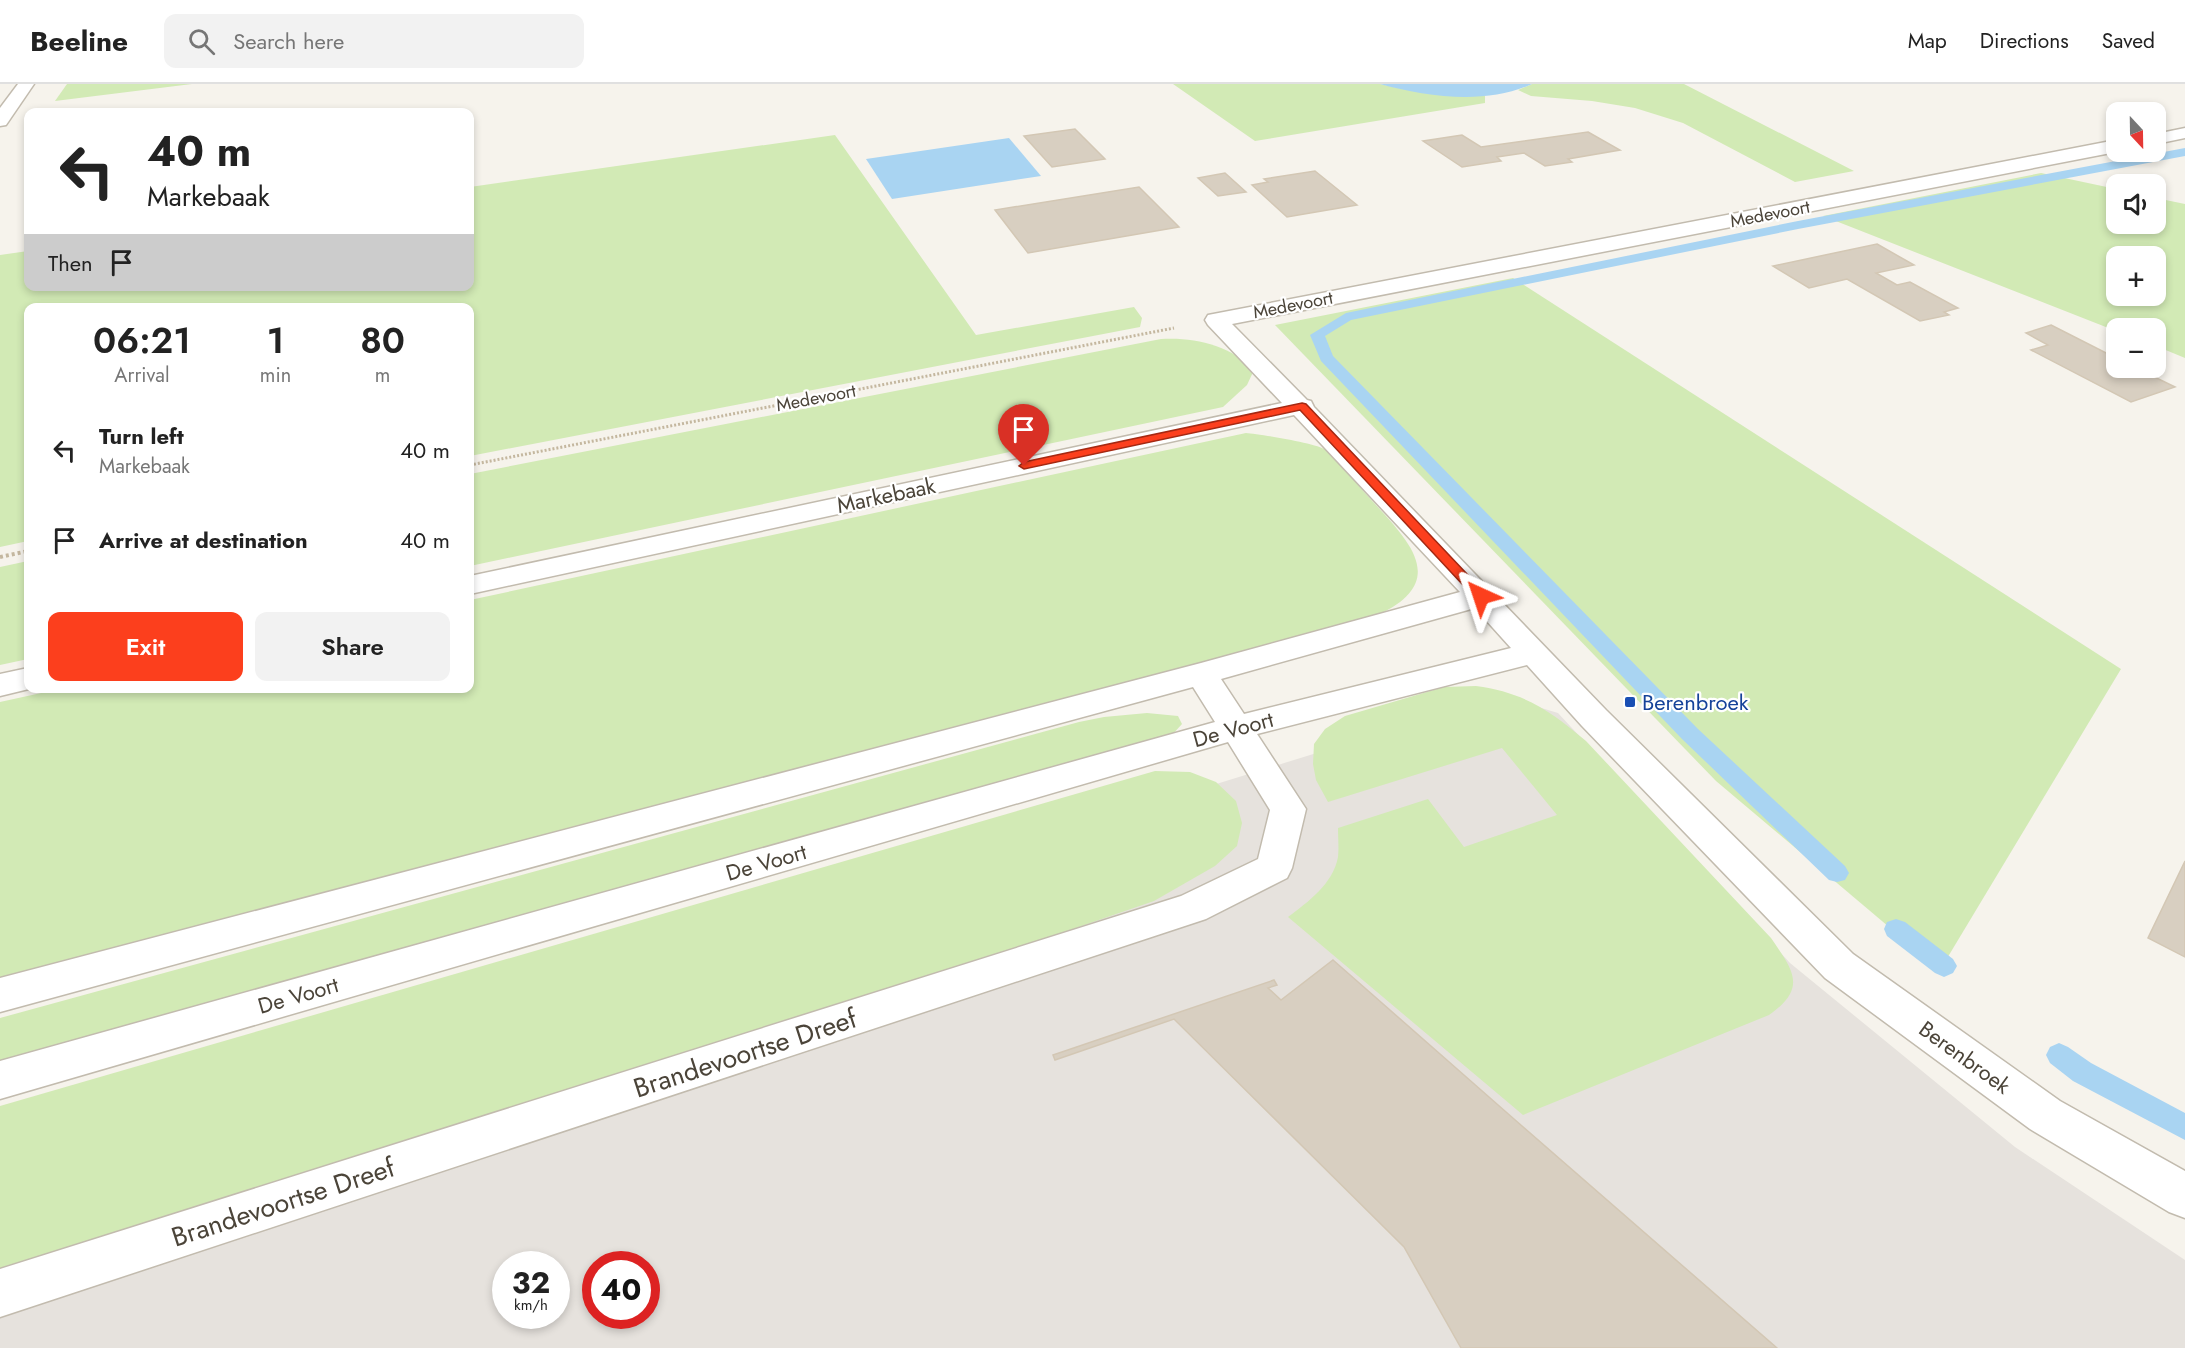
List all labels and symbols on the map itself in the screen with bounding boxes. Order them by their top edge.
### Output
north arrow [2106,102,2166,162]
street label: Medevoort [1728,193,1813,234]
street label: Medevoort [1251,284,1336,325]
street label: Medevoort [774,377,859,418]
pin [998,404,1049,466]
street label: Markebaak [834,469,939,521]
position arrow [1449,564,1513,628]
place label: Berenbroek [1642,686,1749,718]
marker: Berenbroek [1623,695,1637,709]
street label: De Voort [1189,703,1278,755]
street label: De Voort [722,835,811,889]
street label: De Voort [254,968,343,1022]
street label: Brandevoortse Dreef [628,998,863,1108]
street label: Berenbroek [1913,1013,2018,1101]
street label: Brandevoortse Dreef [166,1147,401,1257]
speed limit sign: 40 [582,1251,660,1329]

